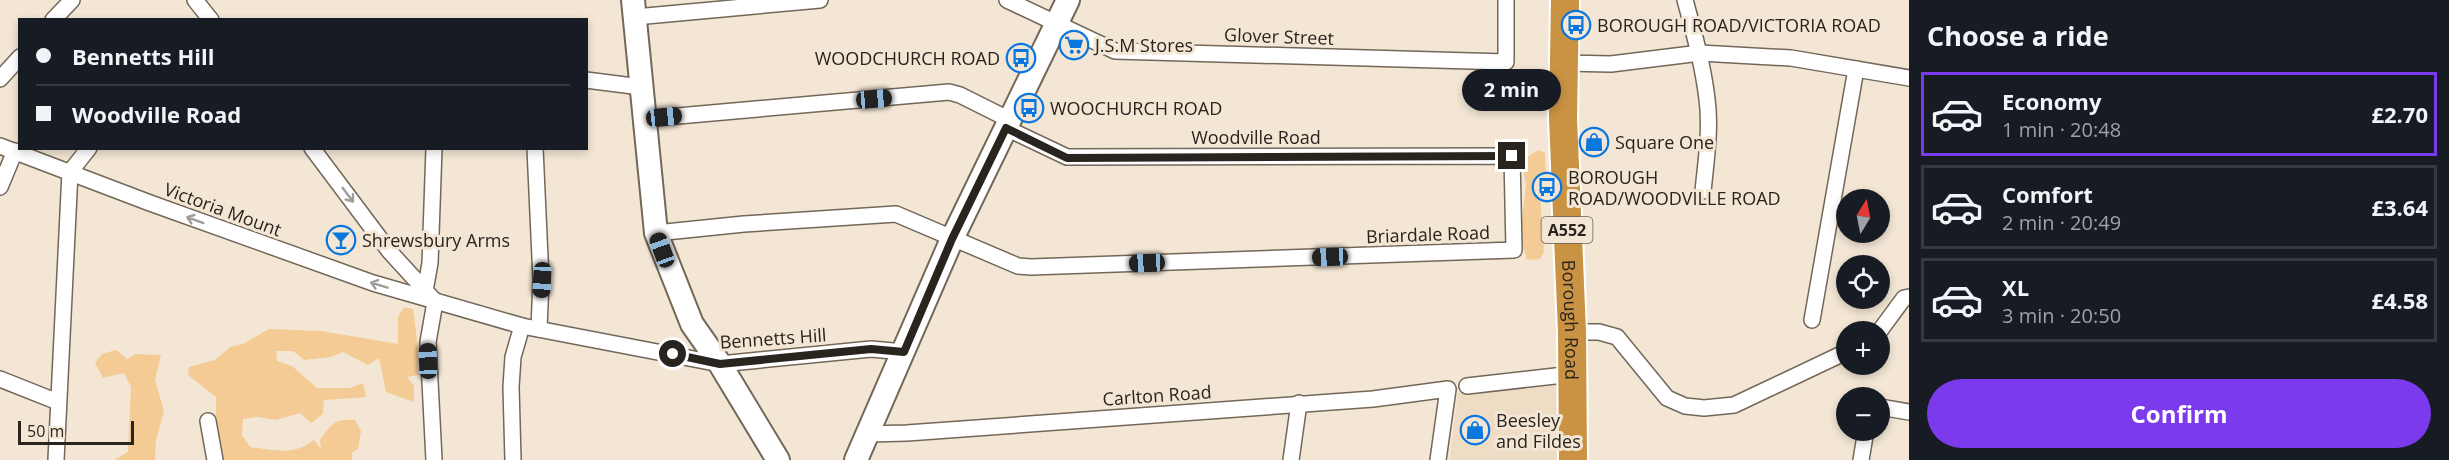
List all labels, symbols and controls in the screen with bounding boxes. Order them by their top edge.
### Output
bus stop icon: BOROUGH ROAD/VICTORIA ROAD [1560,9,1592,41]
place label: BOROUGH ROAD/VICTORIA ROAD [1597,13,1881,37]
text: Choose a ride [1927,17,2109,54]
street label: Glover Street [1224,22,1334,50]
supermarket icon: J.S.M Stores [1058,29,1090,61]
place label: J.S.M Stores [1093,33,1193,57]
text: Bennetts Hill [72,41,214,71]
bus stop icon: WOODCHURCH ROAD [1005,42,1037,74]
place label: WOODCHURCH ROAD [815,46,1000,70]
callout: 2 min [1462,69,1562,111]
text: 2 min [1484,76,1539,103]
text: Economy [2002,86,2101,116]
icon: car [1930,87,1984,141]
car [855,88,893,110]
bus stop icon: WOOCHURCH ROAD [1013,92,1045,124]
place label: WOOCHURCH ROAD [1050,96,1222,120]
text: Woodville Road [72,99,241,129]
text: £2.70 [2371,99,2428,129]
car [645,106,683,128]
text: 1 min · 20:48 [2002,116,2121,143]
street label: Woodville Road [1191,125,1321,149]
shop icon: Square One [1578,126,1610,158]
place label: Square One [1615,130,1714,154]
route end [1498,142,1525,169]
place label: BOROUGH ROAD/WOODVILLE ROAD [1568,165,1781,210]
bus stop icon: BOROUGH ROAD/WOODVILLE ROAD [1531,171,1563,203]
street label: Victoria Mount [161,177,285,241]
text: Comfort [2002,179,2093,209]
icon: car [1930,180,1984,234]
one-way arrow [341,187,354,203]
north arrow [1836,189,1890,243]
map controls [1836,189,1890,441]
text: £3.64 [2371,192,2428,222]
text: 2 min · 20:49 [2002,209,2121,236]
one-way arrow [186,213,205,224]
road number: A552 [1542,217,1592,243]
street label: Briardale Road [1366,220,1490,248]
bar icon: Shrewsbury Arms [325,224,357,256]
place label: Shrewsbury Arms [362,228,510,252]
car [647,230,677,270]
car [1312,247,1348,267]
car [1129,253,1165,273]
button: locate [1836,255,1890,309]
street label: Borough Road [1557,259,1584,380]
car [532,262,552,298]
text: XL [2002,272,2029,302]
icon: car [1930,273,1984,327]
one-way arrow [370,279,389,290]
text: £4.58 [2371,285,2428,315]
text: 3 min · 20:50 [2002,302,2121,329]
button: + [1836,321,1890,375]
street label: Bennetts Hill [719,322,827,354]
route start [659,340,686,367]
car [418,343,438,379]
street label: Carlton Road [1102,379,1212,411]
button: Confirm [1927,379,2431,448]
button: − [1836,387,1890,441]
place label: Beesley and Fildes [1496,408,1581,453]
shop icon: Beesley and Fildes [1459,414,1491,446]
scale bar [18,418,134,446]
text: 50 m [27,420,64,442]

